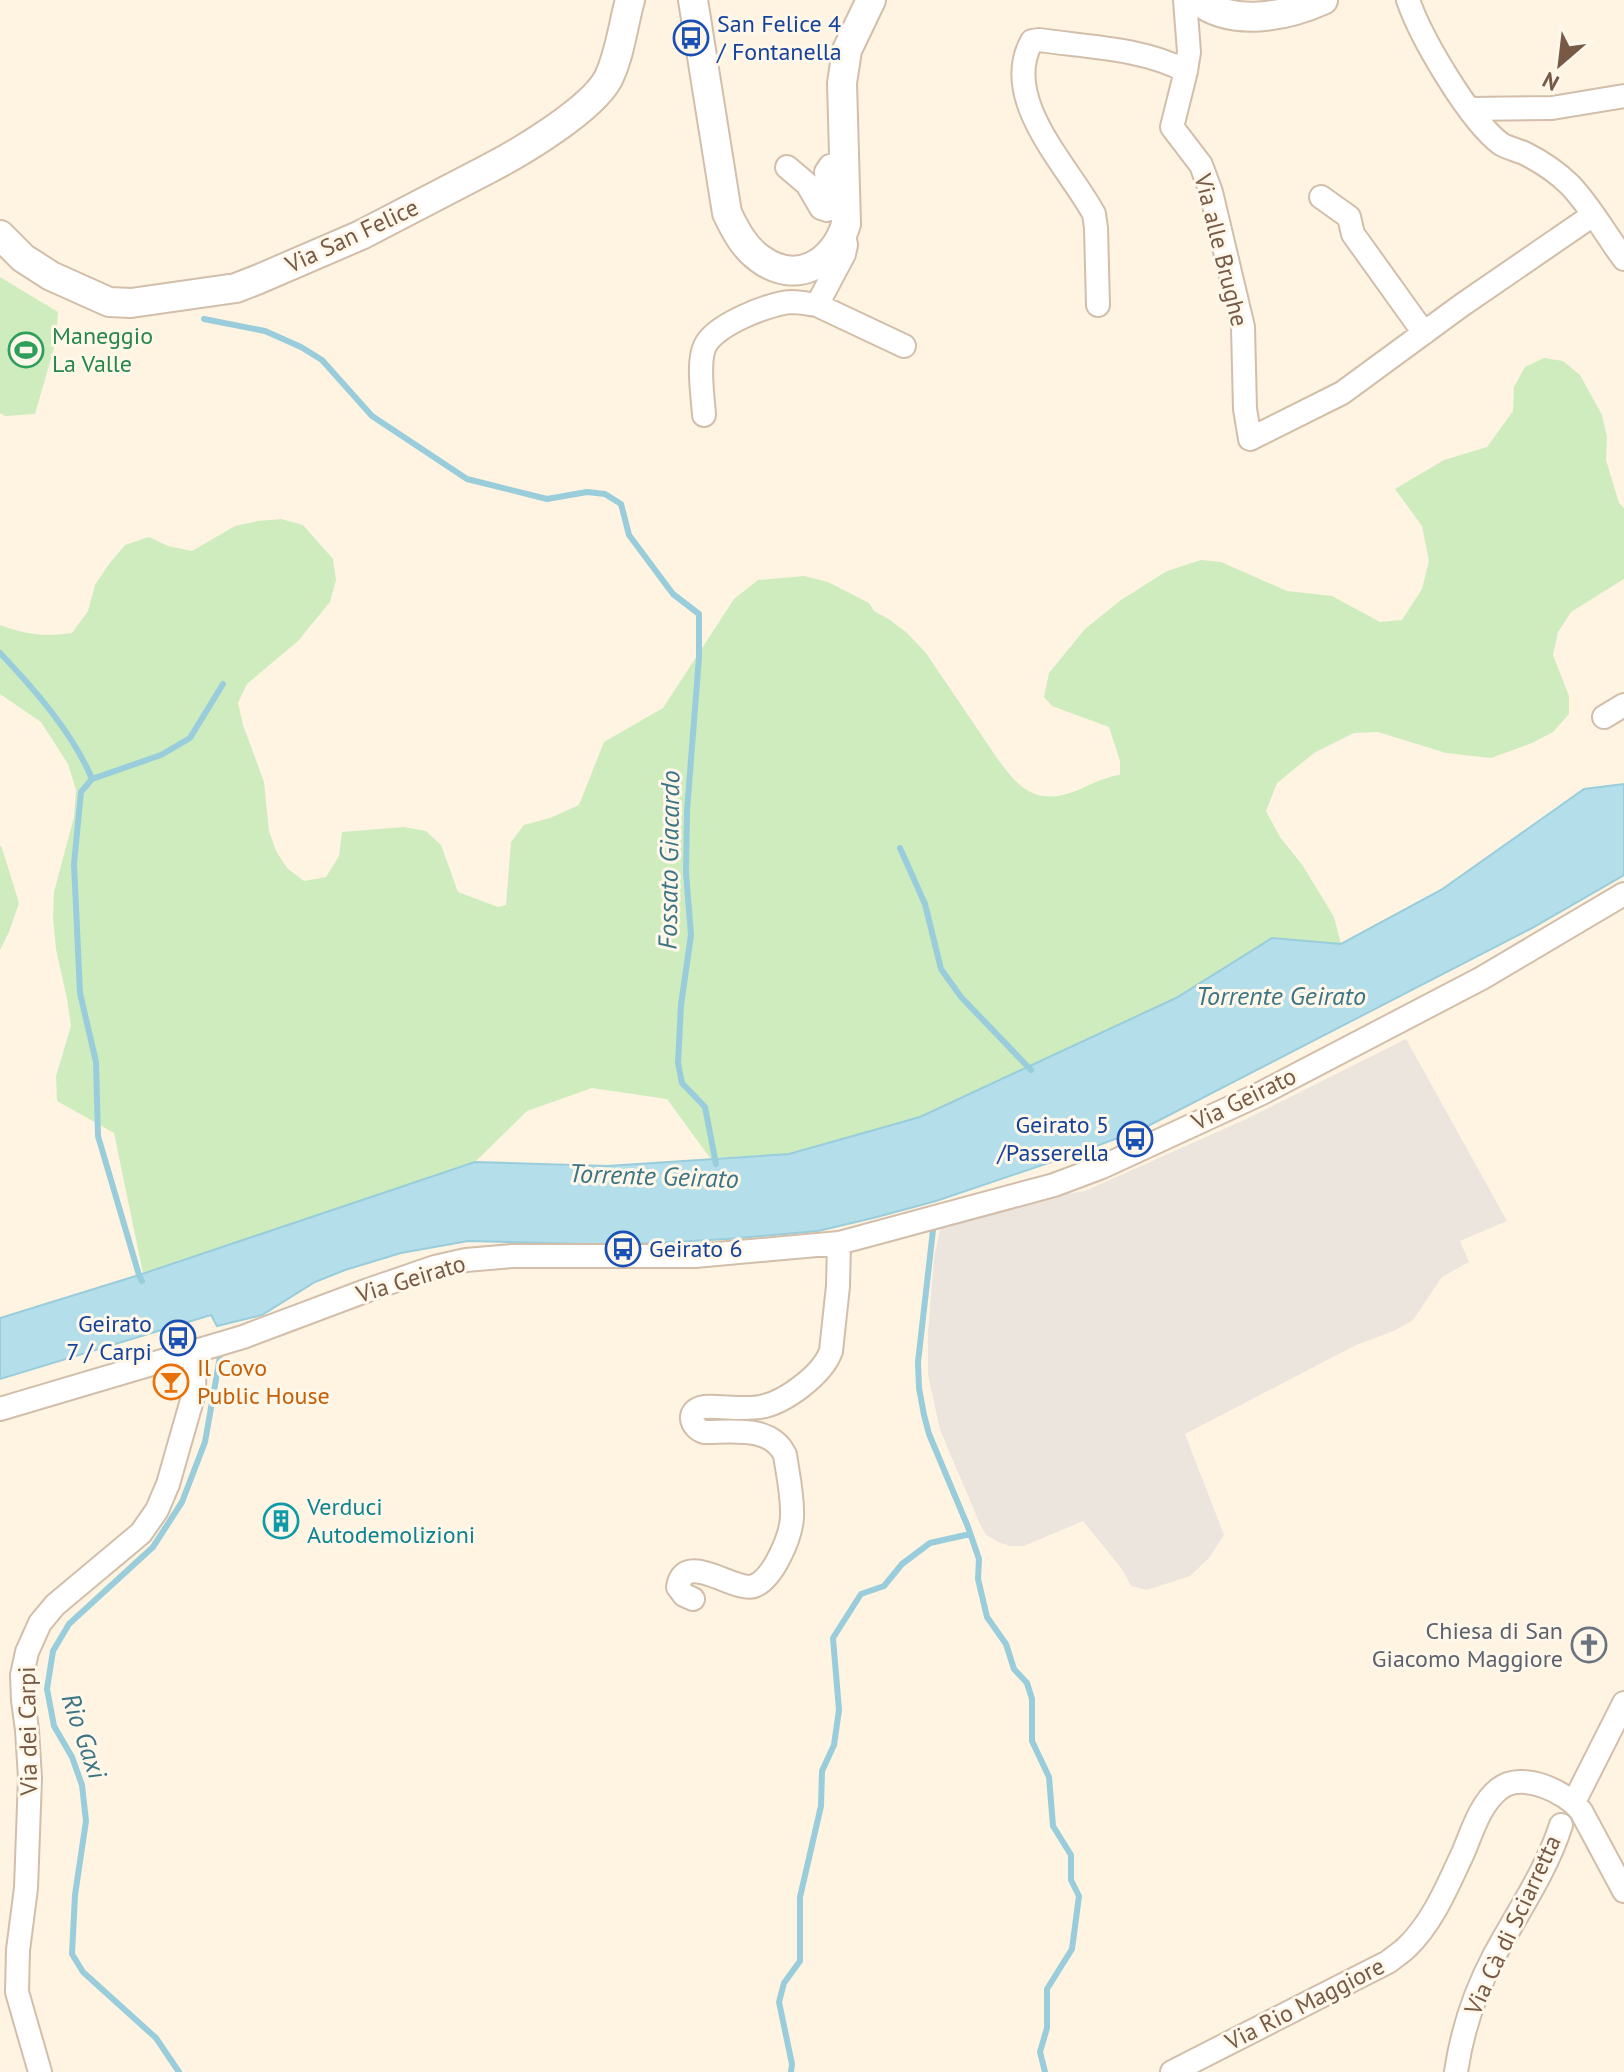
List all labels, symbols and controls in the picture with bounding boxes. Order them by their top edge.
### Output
place label: San Felice 4 / Fontanella [716,8,842,67]
bus stop icon: San Felice 4 / Fontanella [672,19,710,57]
north arrow [1520,24,1600,104]
text: N [1538,66,1564,97]
street label: Via alle Brughe [1187,169,1255,329]
street label: Via San Felice [279,191,423,280]
place label: Maneggio La Valle [52,320,153,379]
sports icon: Maneggio La Valle [7,331,45,369]
water label: Fossato Giacardo [650,770,687,950]
water label: Torrente Geirato [1196,979,1366,1012]
street label: Via Geirato [1186,1060,1301,1138]
place label: Geirato 5 /Passerella [996,1109,1109,1168]
bus stop icon: Geirato 5 /Passerella [1116,1120,1154,1158]
water label: Torrente Geirato [569,1156,739,1195]
bus stop icon: Geirato 6 [604,1230,642,1268]
place label: Geirato 6 [649,1233,743,1264]
street label: Via Geirato [352,1247,469,1310]
place label: Geirato 7 / Carpi [66,1308,152,1367]
bus stop icon: Geirato 7 / Carpi [159,1319,197,1357]
place label: Il Covo Public House [197,1352,330,1411]
bar icon: Il Covo Public House [152,1363,190,1401]
place label: Verduci Autodemolizioni [306,1491,475,1550]
building icon: Verduci Autodemolizioni [262,1502,300,1540]
place label: Chiesa di San Giacomo Maggiore [1372,1615,1563,1674]
church icon: Chiesa di San Giacomo Maggiore [1570,1626,1608,1664]
street label: Via dei Carpi [11,1666,44,1797]
water label: Rio Gaxi [55,1689,115,1784]
street label: Via Cà di Sciarretta [1457,1830,1568,2020]
street label: Via Rio Maggiore [1219,1950,1390,2057]

